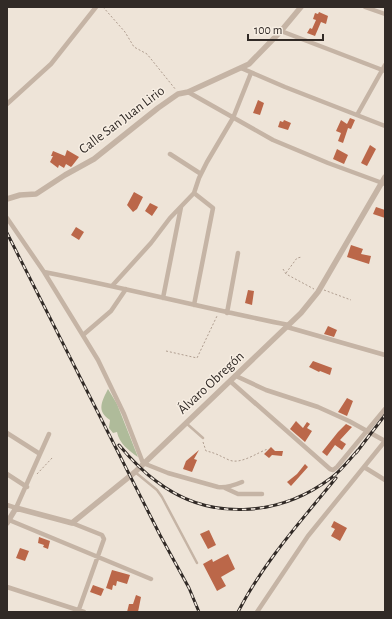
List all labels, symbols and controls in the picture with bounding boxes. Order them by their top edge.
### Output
scale bar [248,16,323,42]
text: 100 m [254,24,282,36]
street label: Calle San Juan Lirio [77,83,167,157]
street label: Álvaro Obregón [173,347,247,417]

